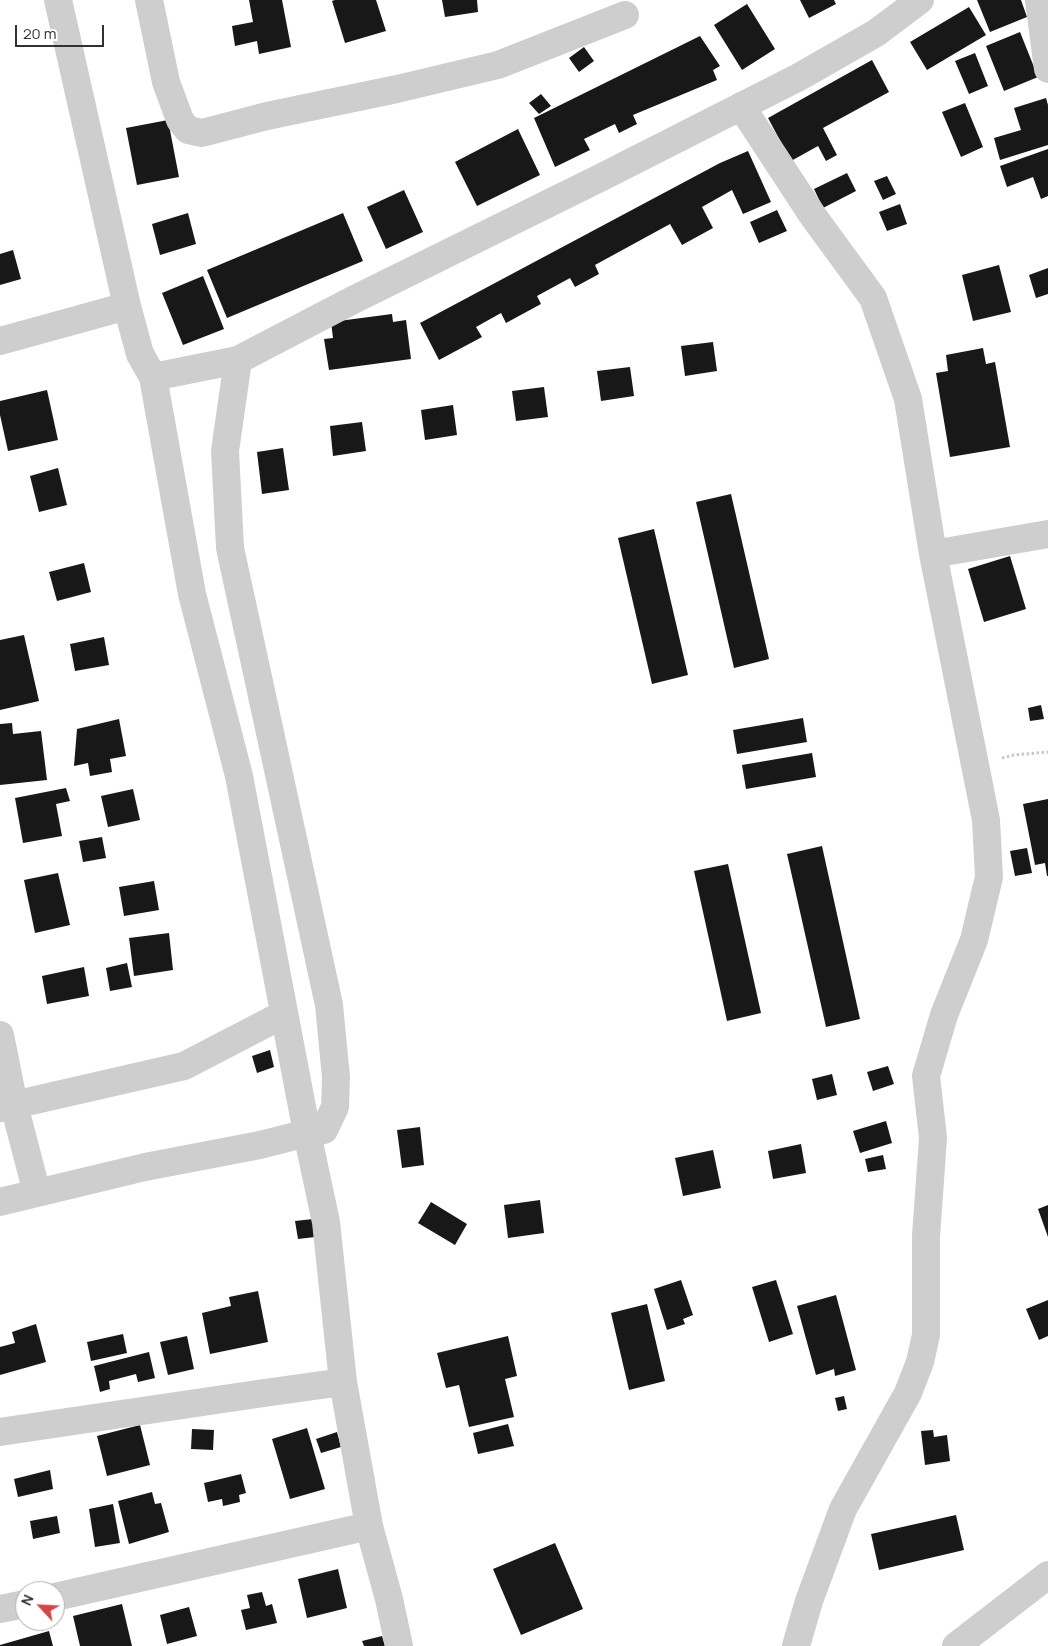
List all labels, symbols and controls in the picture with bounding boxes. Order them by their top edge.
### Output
scale bar [18,15,106,47]
text: 20 m [23,23,56,44]
north arrow [15,1581,65,1631]
text: N [16,1591,38,1608]

